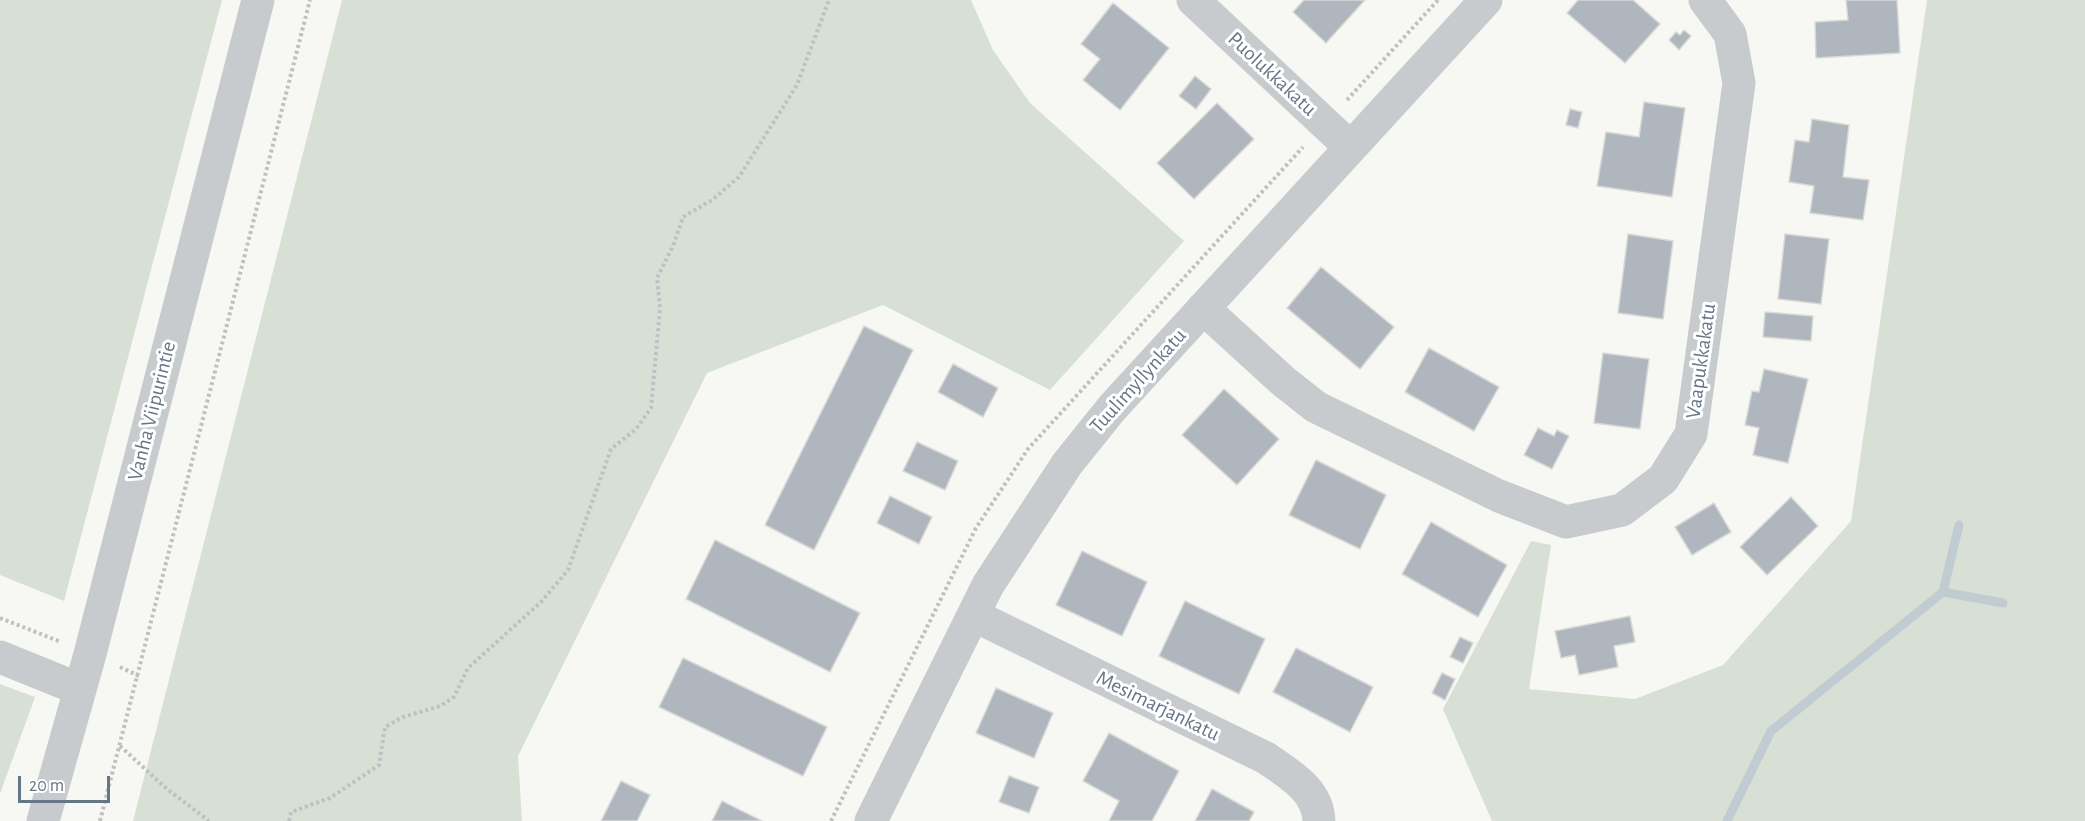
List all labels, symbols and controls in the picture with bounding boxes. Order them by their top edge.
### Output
street label: Puolukkakatu [1222,27,1322,121]
street label: Vaapukkakatu [1680,302,1722,420]
street label: Tuulimyllynkatu [1084,323,1192,439]
street label: Vanha Viipurintie [123,339,181,483]
street label: Mesimarjankatu [1092,665,1224,747]
scale bar [21,764,112,802]
text: 20 m [29,777,64,795]

